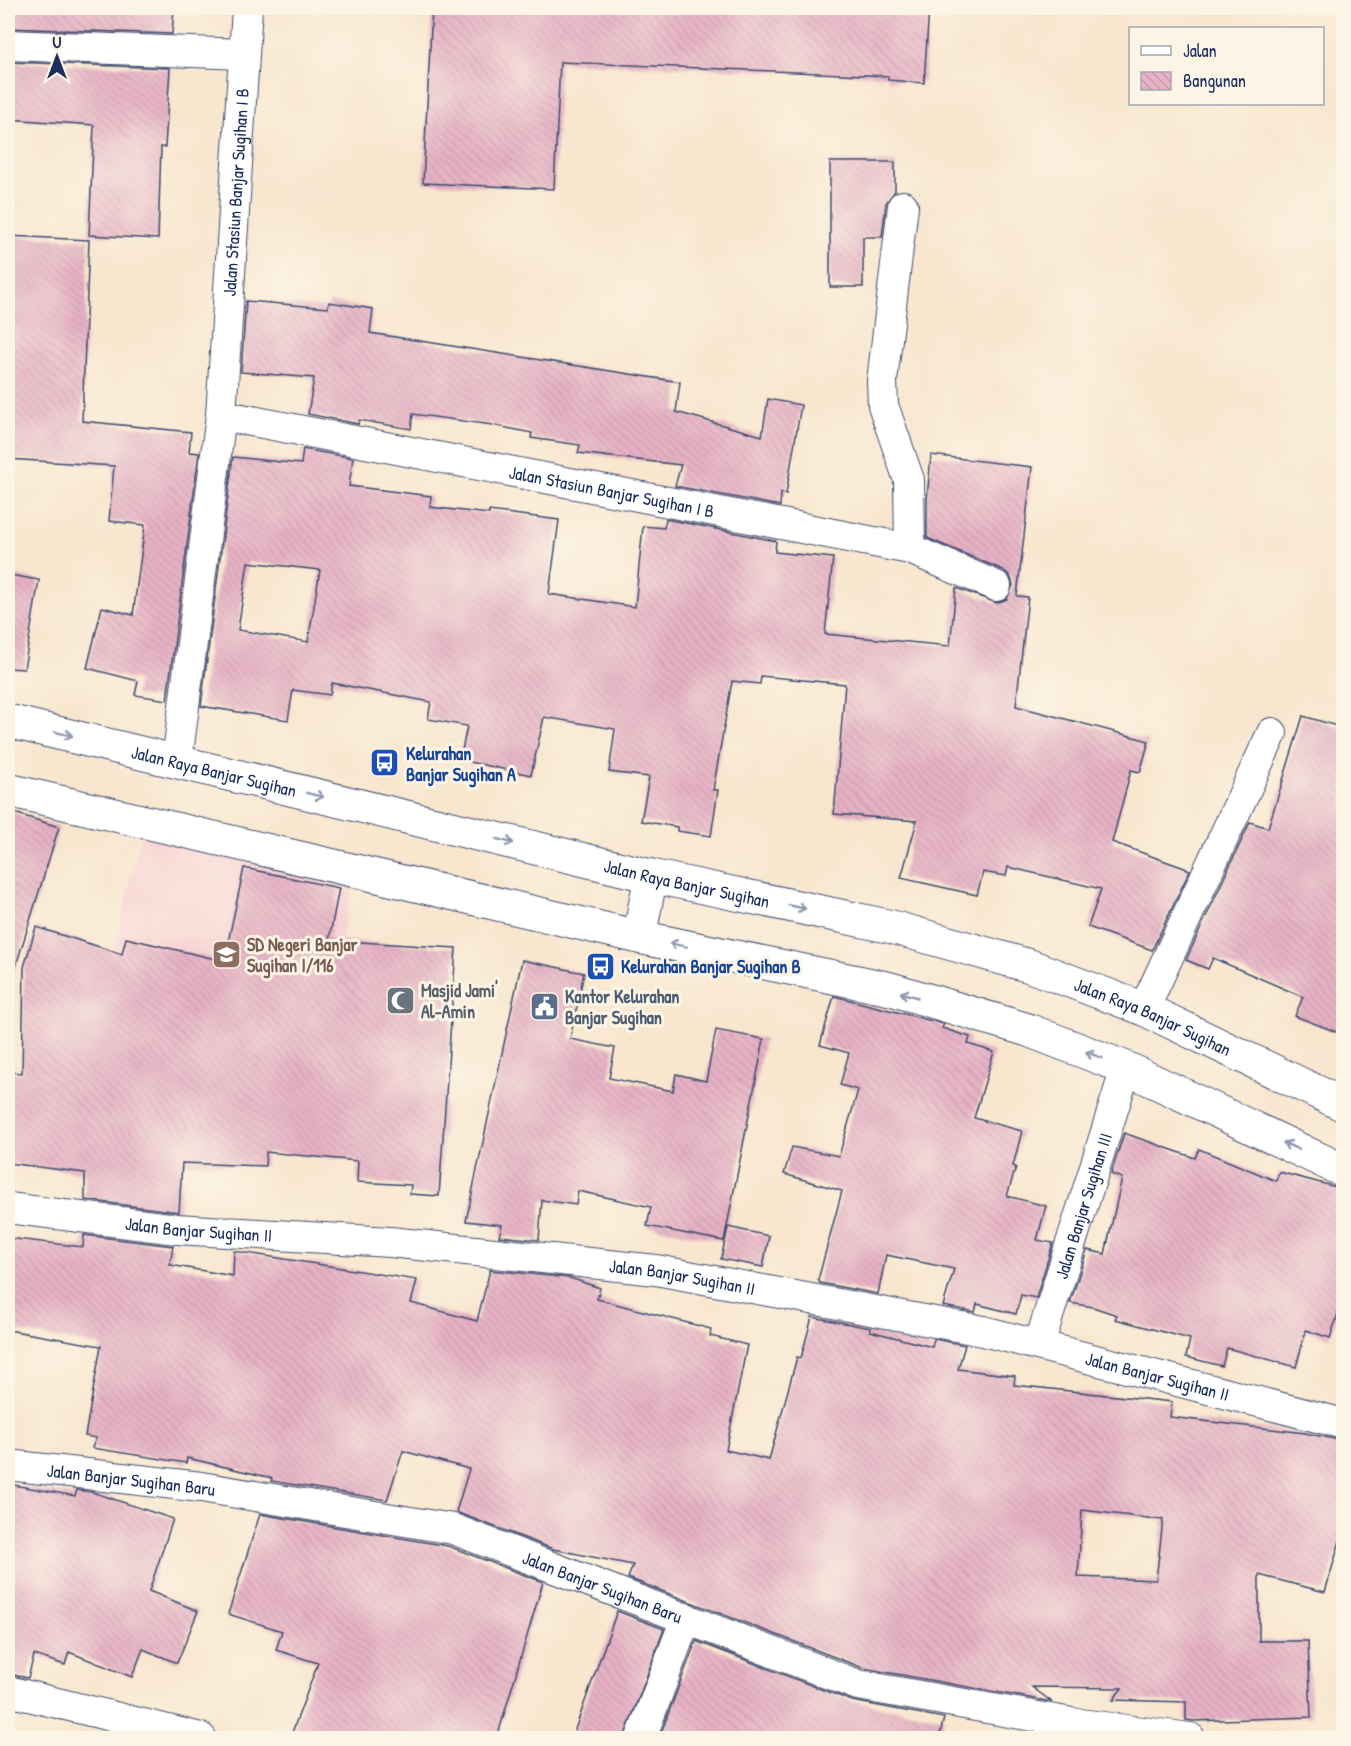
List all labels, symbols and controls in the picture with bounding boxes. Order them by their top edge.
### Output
north arrow [27,27,87,87]
legend [1129,27,1324,105]
text: U [53,31,62,53]
text: Jalan [1183,38,1217,63]
text: Bangunan [1183,68,1246,93]
street label: Jalan Stasiun Banjar Sugihan I B [216,87,254,297]
street label: Jalan Stasiun Banjar Sugihan I B [507,459,716,523]
one-way arrow [55,729,74,741]
street label: Jalan Raya Banjar Sugihan [129,739,299,803]
place label: Kelurahan Banjar Sugihan A [406,741,516,788]
bus stop icon: Kelurahan Banjar Sugihan A [369,747,401,779]
one-way arrow [305,789,324,801]
one-way arrow [495,835,514,847]
street label: Jalan Raya Banjar Sugihan [602,853,772,913]
one-way arrow [787,902,806,913]
place label: SD Negeri Banjar Sugihan I/116 [247,932,358,979]
school or university icon: SD Negeri Banjar Sugihan I/116 [210,938,242,970]
one-way arrow [668,939,688,950]
bus stop icon: Kelurahan Banjar Sugihan B [584,950,616,982]
place label: Kelurahan Banjar Sugihan B [621,954,801,980]
street label: Jalan Raya Banjar Sugihan [1071,971,1235,1062]
place label: Masjid Jami' Al-Amin [421,978,498,1024]
mosque icon: Masjid Jami' Al-Amin [384,984,416,1016]
place label: Kantor Kelurahan Banjar Sugihan [565,984,679,1031]
one-way arrow [900,989,919,1000]
public building icon: Kantor Kelurahan Banjar Sugihan [528,990,560,1022]
one-way arrow [1086,1049,1104,1060]
street label: Jalan Banjar Sugihan III [1048,1130,1117,1282]
one-way arrow [1282,1139,1300,1151]
street label: Jalan Banjar Sugihan II [124,1210,273,1247]
street label: Jalan Banjar Sugihan II [608,1253,757,1301]
street label: Jalan Banjar Sugihan II [1083,1345,1232,1406]
street label: Jalan Banjar Sugihan Baru [46,1457,217,1502]
street label: Jalan Banjar Sugihan Baru [519,1545,686,1629]

